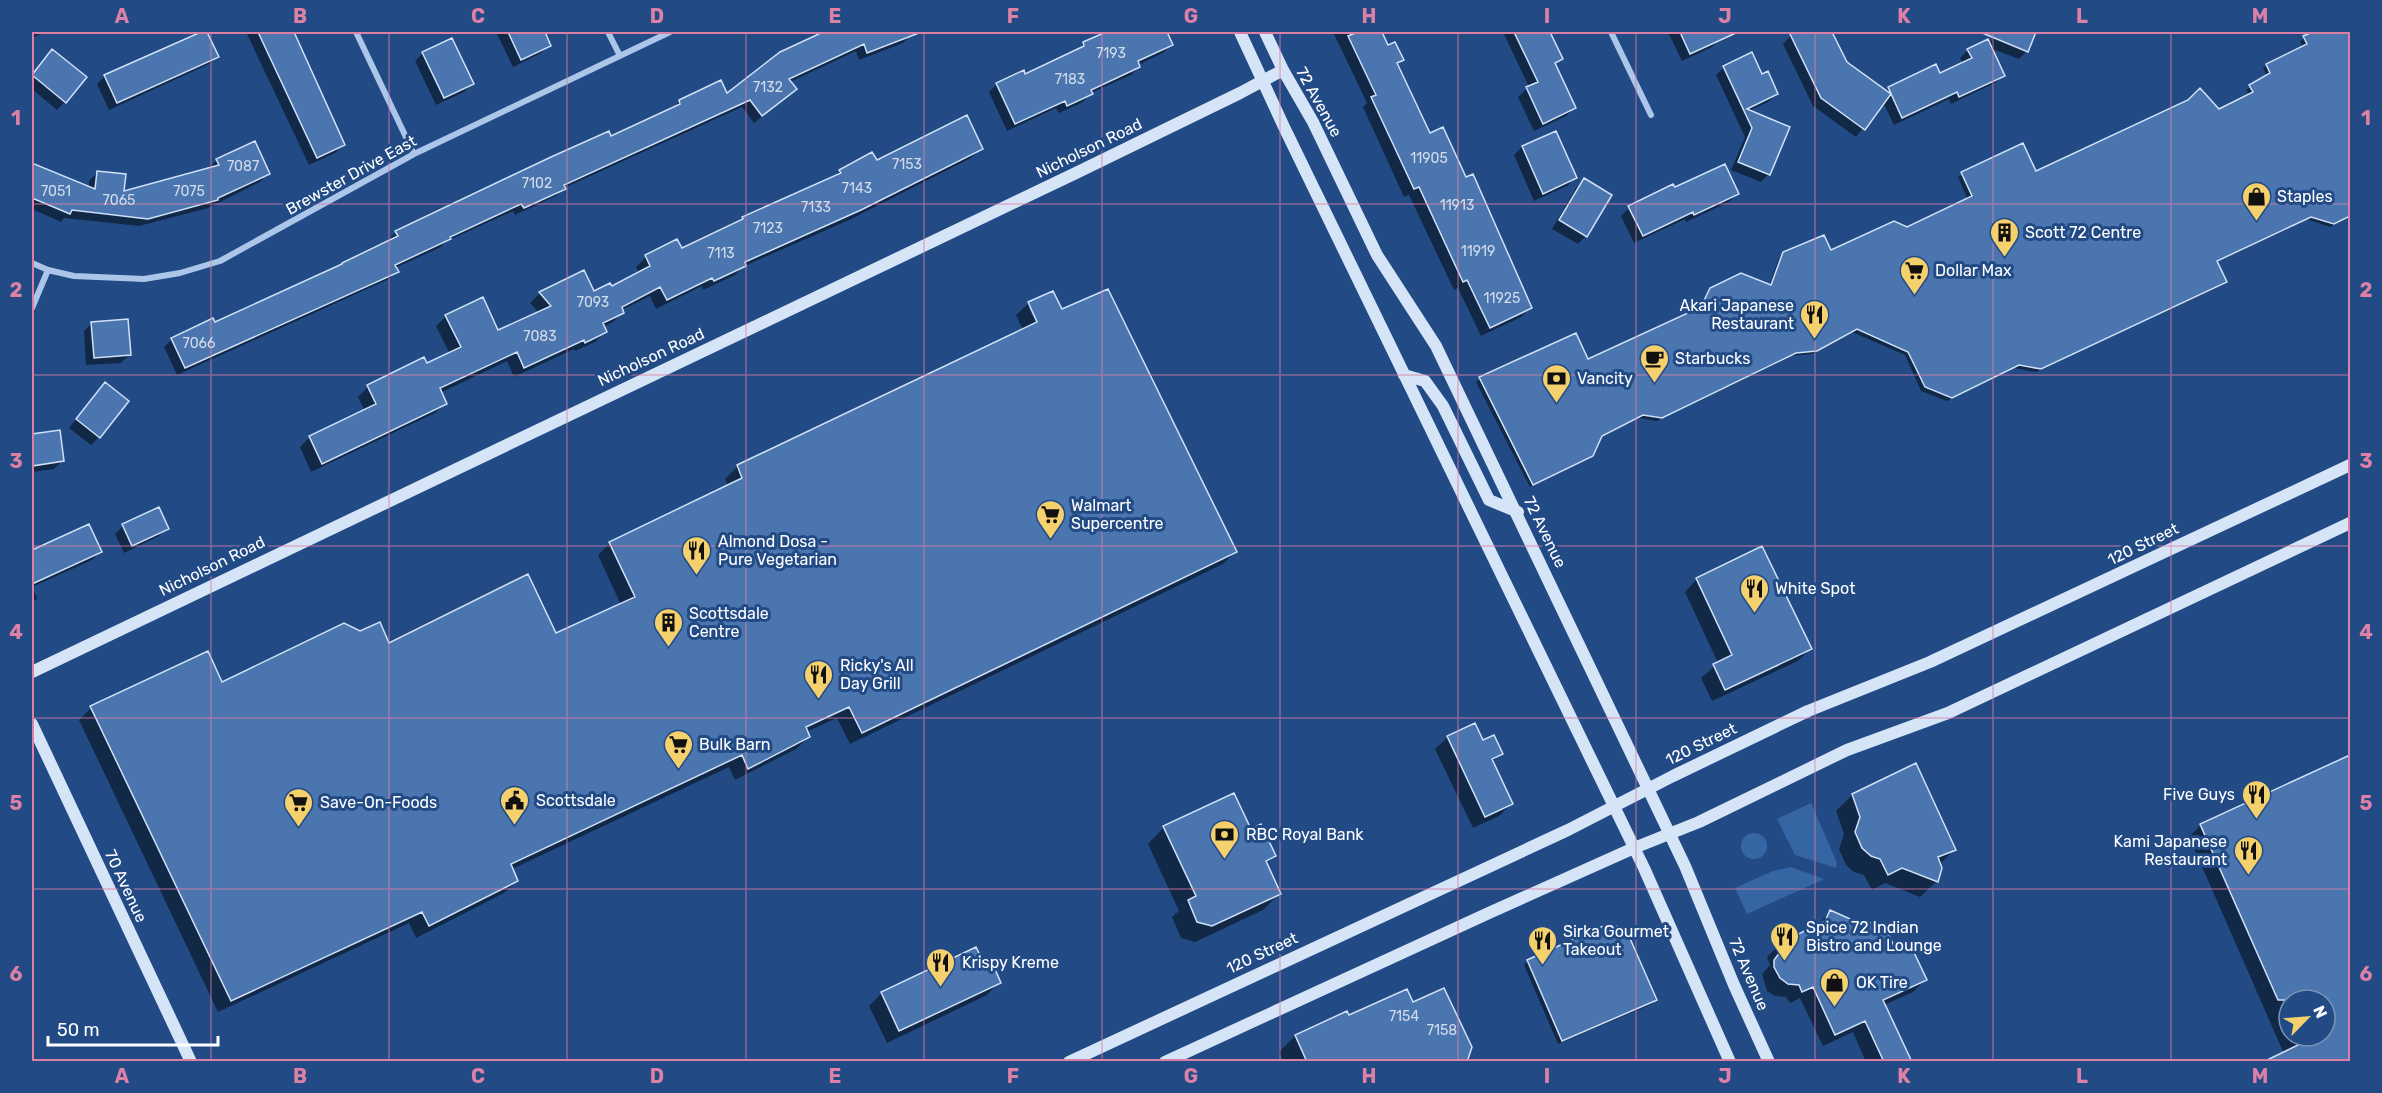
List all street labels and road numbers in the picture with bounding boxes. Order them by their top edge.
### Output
street label: 72 Avenue [1292,64,1346,140]
street label: Nicholson Road [1033,114,1145,182]
street label: Brewster Drive East [282,131,420,219]
street label: Nicholson Road [595,324,707,390]
street label: 72 Avenue [1520,493,1570,571]
street label: 120 Street [2104,519,2182,569]
street label: Nicholson Road [156,532,268,600]
street label: 120 Street [1662,719,1740,769]
street label: 70 Avenue [101,847,151,925]
street label: 120 Street [1223,928,1301,978]
street label: 72 Avenue [1725,935,1773,1013]

